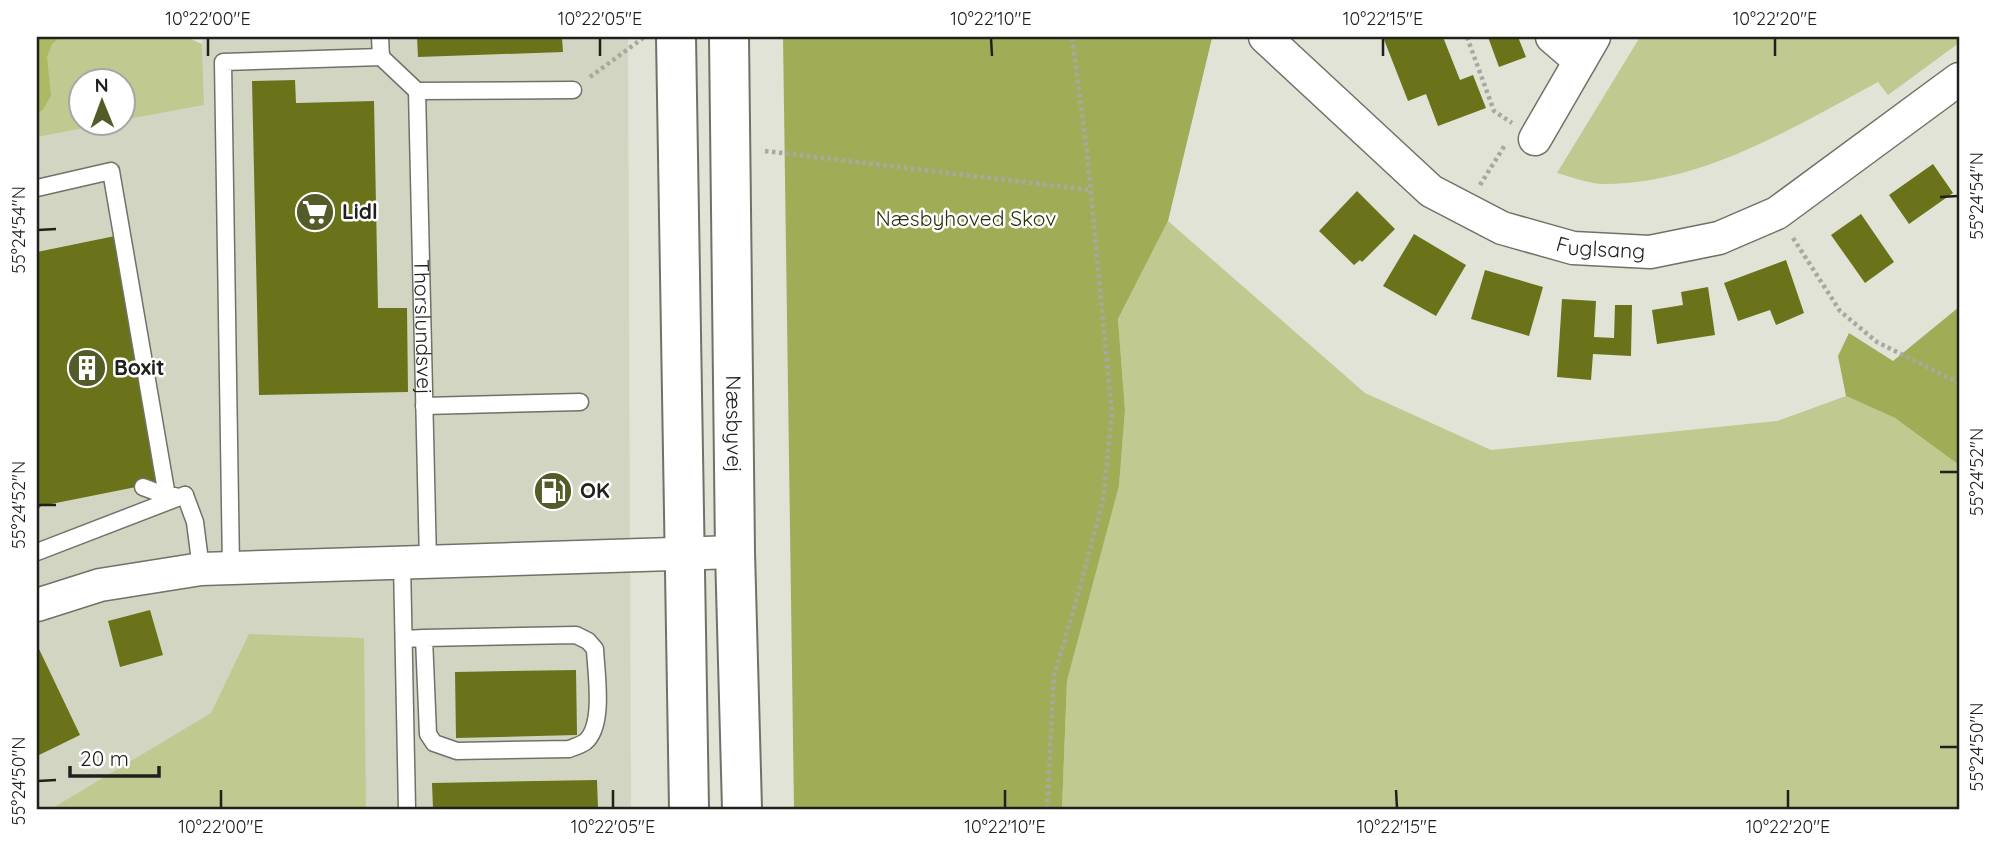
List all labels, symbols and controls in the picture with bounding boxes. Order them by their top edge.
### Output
text: 10°22'00"E [165,7,251,30]
text: 10°22'05"E [558,7,642,30]
text: 10°22'10"E [950,7,1032,30]
text: 10°22'15"E [1343,7,1423,30]
text: 10°22'20"E [1733,7,1817,30]
north arrow [66,66,136,136]
text: N [95,73,109,97]
text: 55°24'54"N [1965,152,1988,240]
text: 55°24'54"N [7,186,30,274]
supermarket icon: Lidl [294,191,336,233]
place label: Lidl [342,198,378,224]
park label: Næsbyhoved Skov [876,205,1056,231]
street label: Fuglsang [1553,230,1646,264]
street label: Thorslundsvej [409,259,438,395]
building icon: Boxit [66,347,108,389]
place label: Boxit [114,354,165,380]
street label: Næsbyvej [721,375,748,473]
text: 55°24'52"N [1965,428,1988,516]
text: 55°24'52"N [7,461,30,549]
fuel station icon: OK [532,470,574,512]
place label: OK [580,477,610,503]
text: 55°24'50"N [1965,703,1988,791]
scale bar [70,734,159,778]
text: 55°24'50"N [7,737,30,825]
text: 20 m [80,745,129,771]
text: 10°22'00"E [178,815,264,838]
text: 10°22'05"E [571,815,655,838]
text: 10°22'10"E [964,815,1046,838]
text: 10°22'15"E [1357,815,1437,838]
text: 10°22'20"E [1746,815,1830,838]

